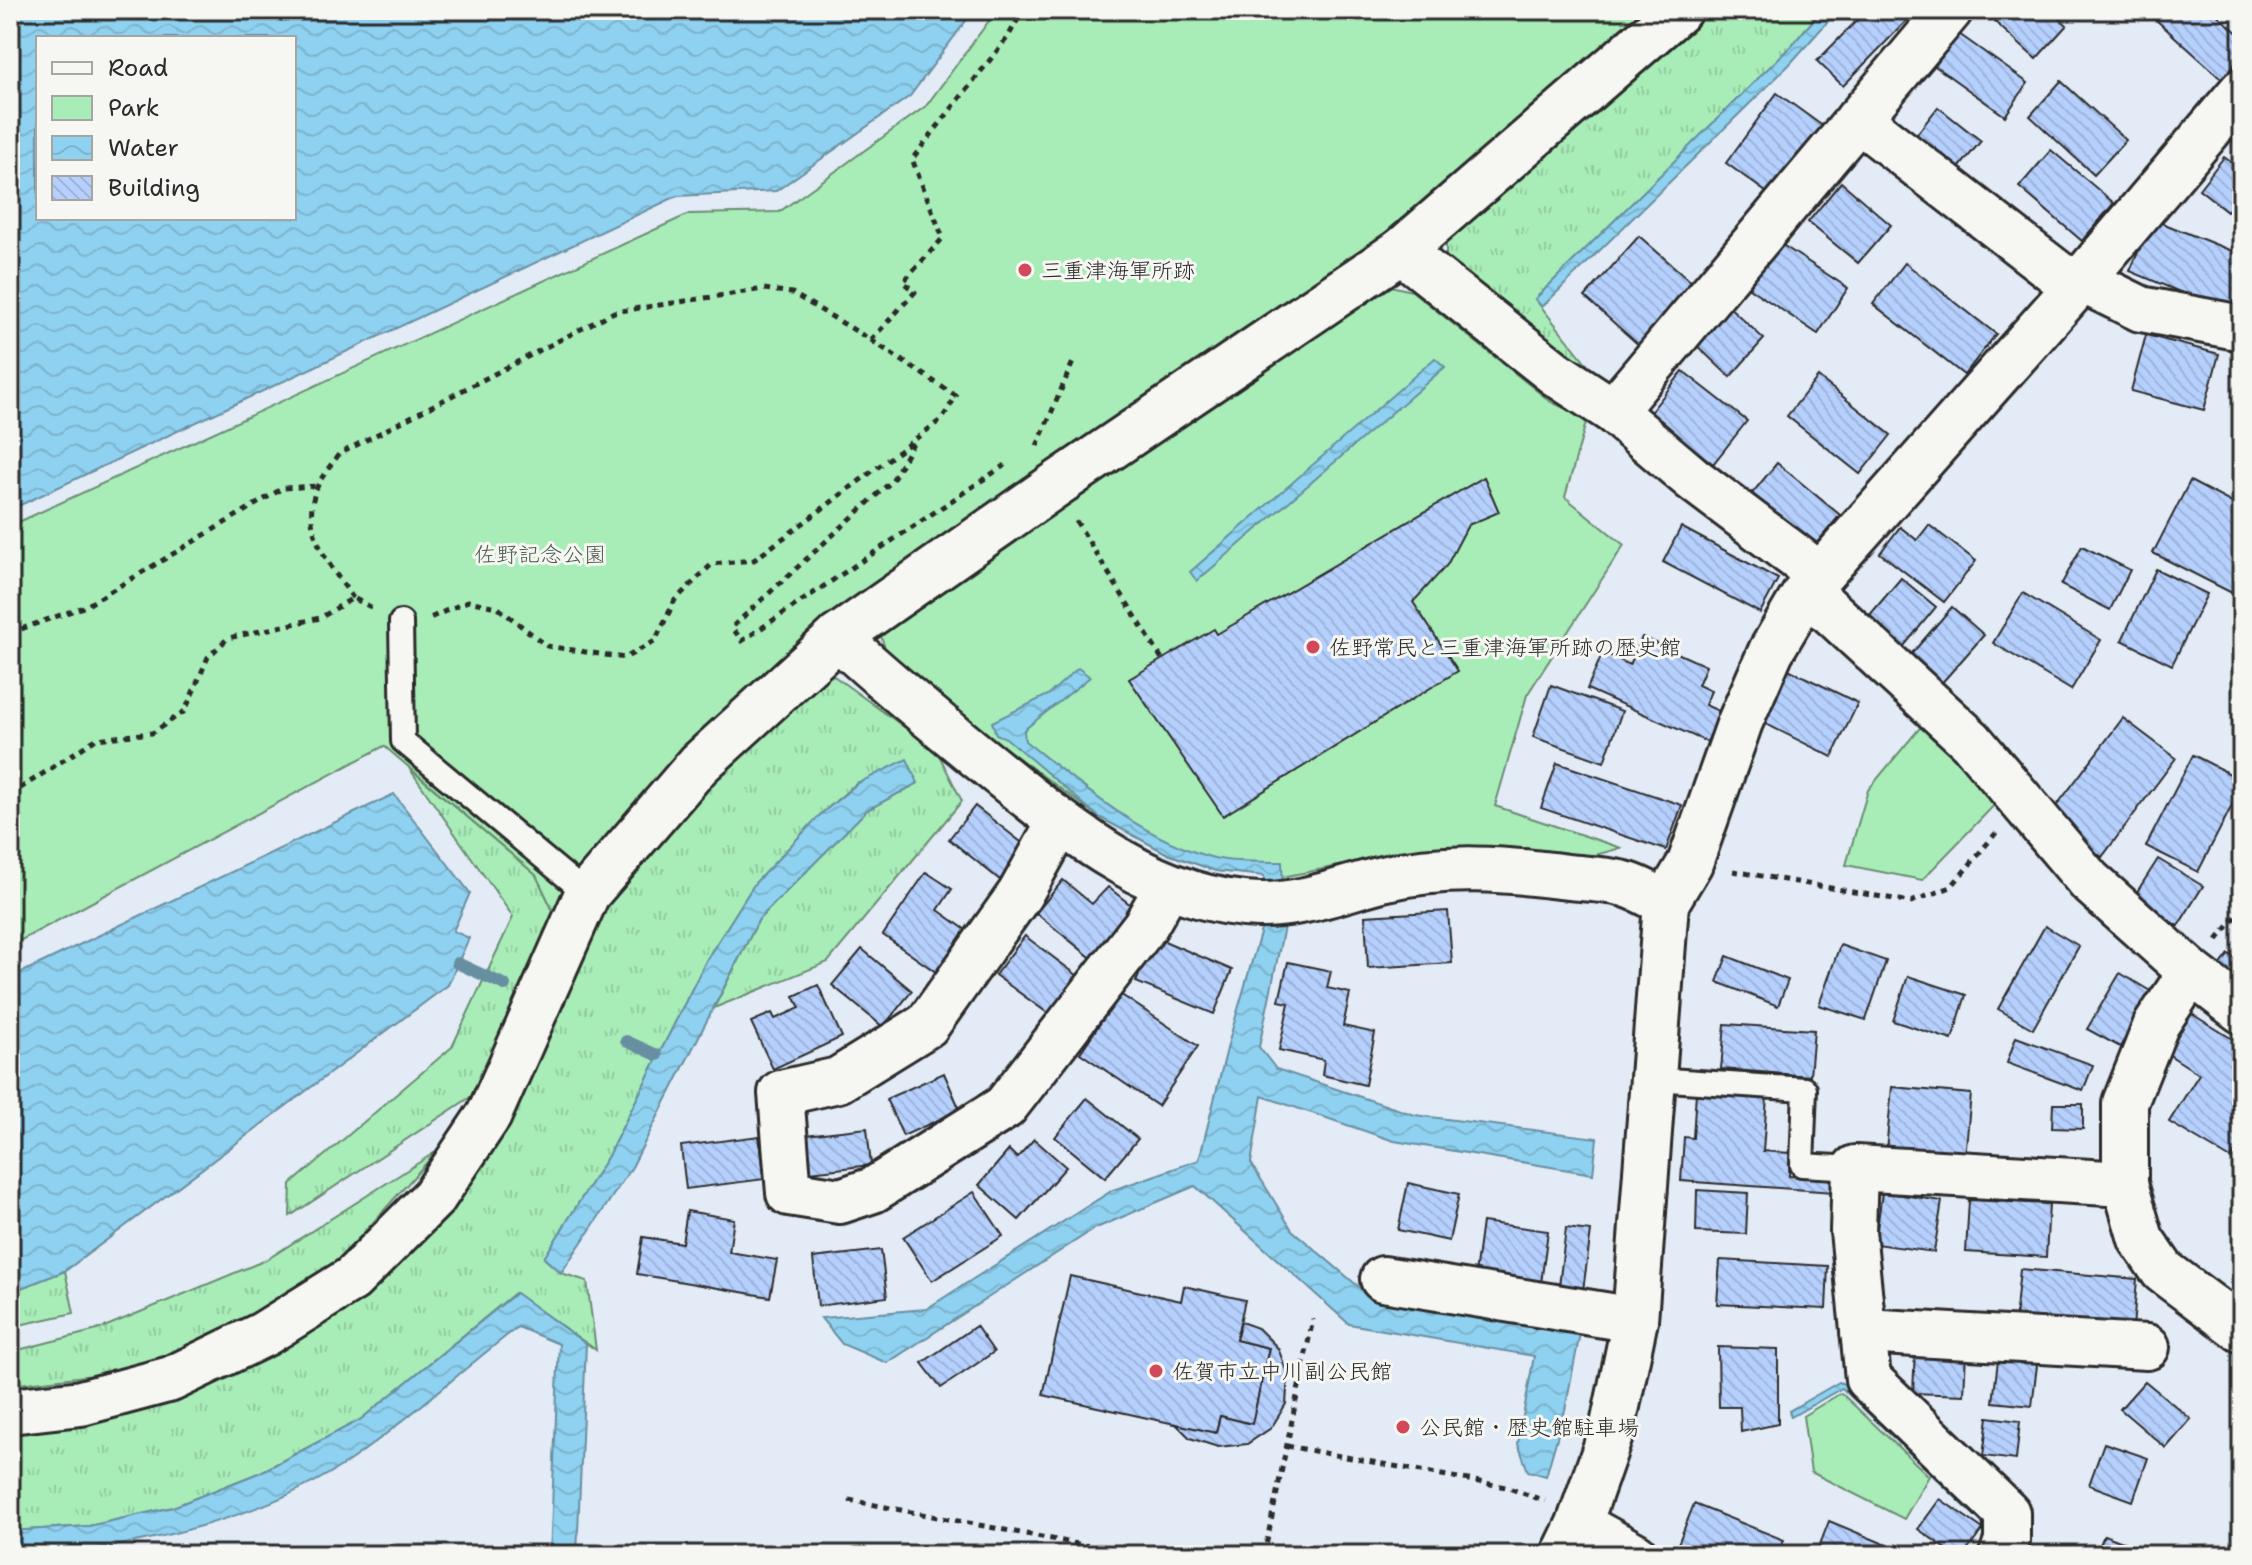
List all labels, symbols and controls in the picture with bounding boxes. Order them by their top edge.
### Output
legend [36,36,296,220]
text: Road [108,52,168,84]
text: Park [108,92,160,124]
text: Water [108,132,179,164]
text: Building [108,172,200,204]
place label: 三重津海軍所跡 [1041,256,1195,285]
marker: 三重津海軍所跡 [1016,261,1034,279]
park label: 佐野記念公園 [474,540,606,569]
place label: 佐野常民と三重津海軍所跡の歴史館 [1329,633,1681,662]
marker: 佐野常民と三重津海軍所跡の歴史館 [1304,638,1322,656]
place label: 佐賀市立中川副公民館 [1172,1357,1392,1386]
marker: 佐賀市立中川副公民館 [1147,1362,1165,1380]
place label: 公民館・歴史館駐車場 [1419,1413,1639,1442]
marker: 公民館・歴史館駐車場 [1394,1418,1412,1436]

